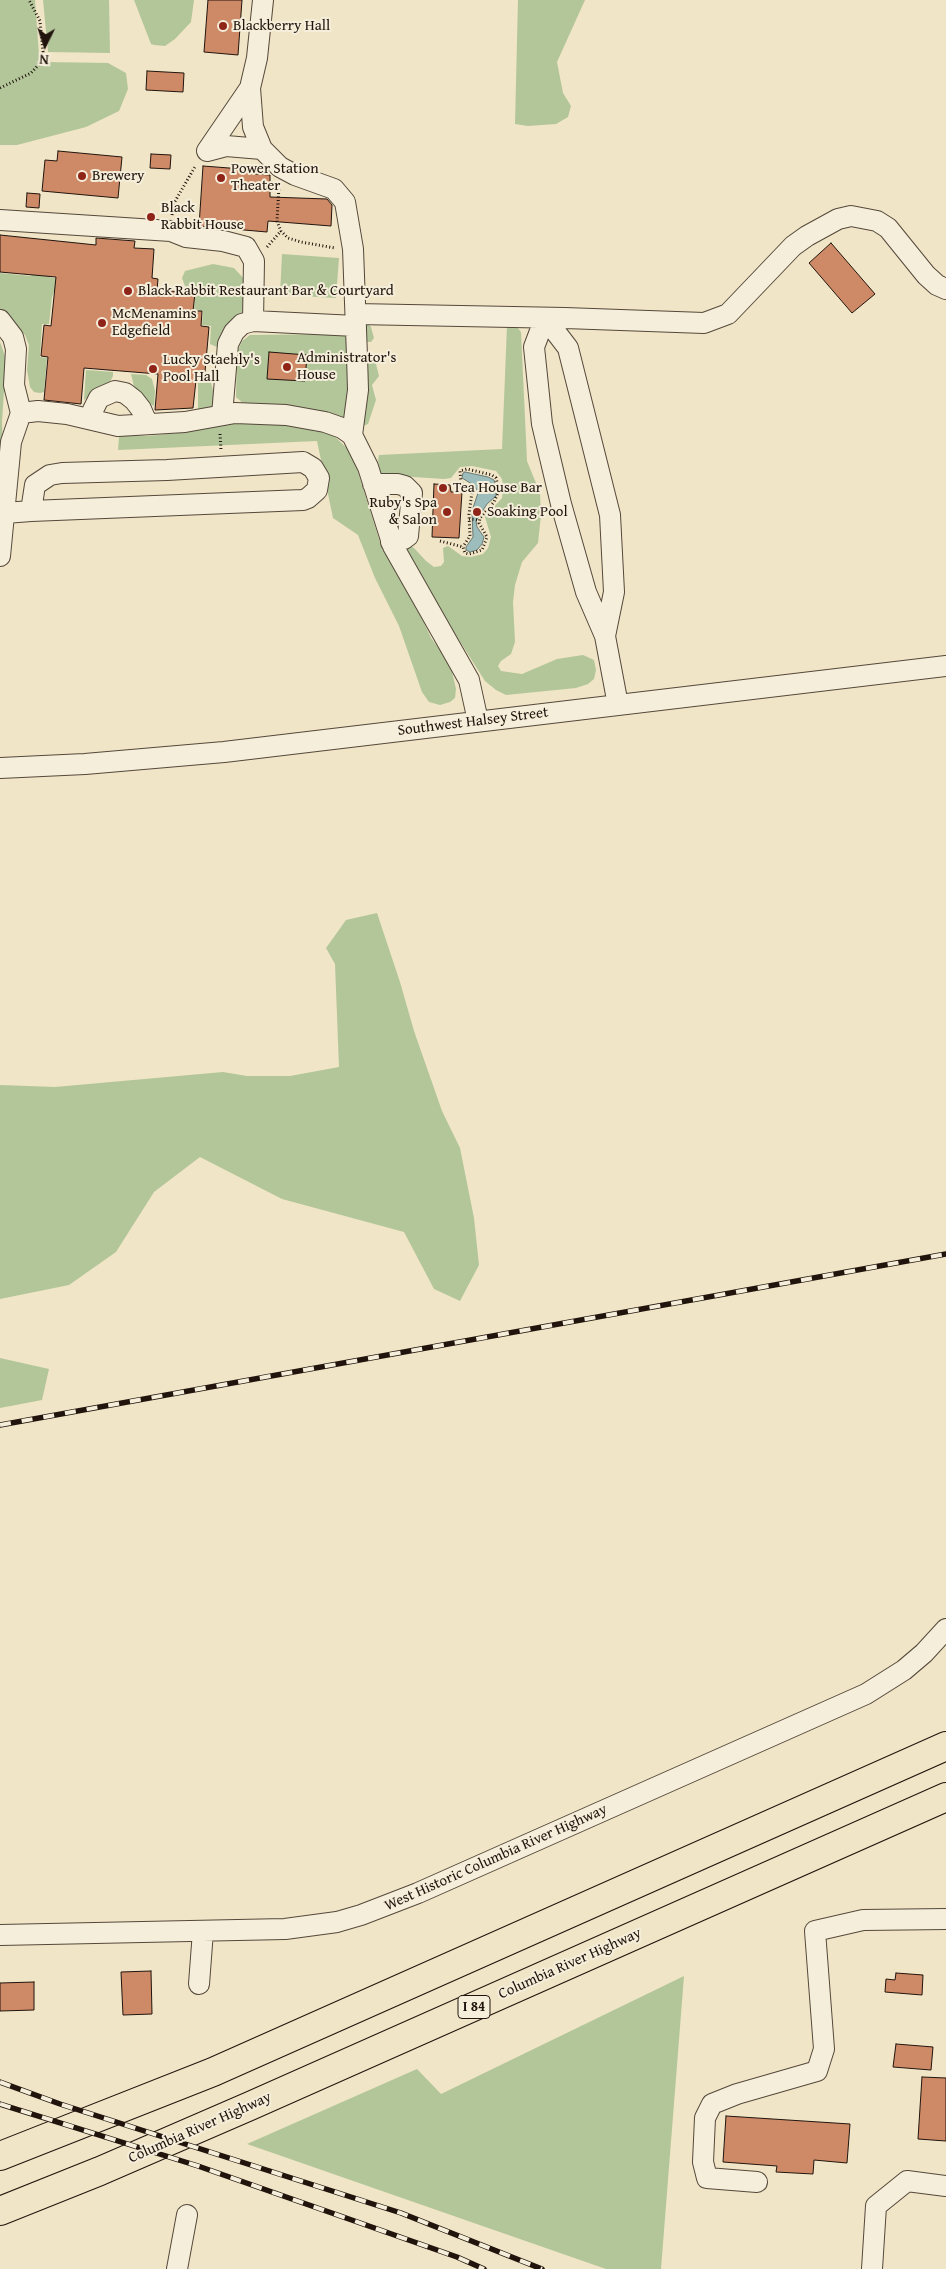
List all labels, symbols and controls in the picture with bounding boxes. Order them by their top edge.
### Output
place label: Blackberry Hall [233,17,330,35]
north arrow [20,20,70,70]
marker: Blackberry Hall [217,20,229,32]
text: N [39,50,49,70]
place label: Power Station Theater [231,160,319,195]
place label: Brewery [92,167,145,185]
marker: Brewery [76,170,88,182]
marker: Power Station Theater [215,172,227,184]
place label: Black Rabbit House [161,199,244,234]
marker: Black Rabbit House [145,211,157,223]
place label: Black Rabbit Restaurant Bar & Courtyard [138,282,394,300]
marker: Black Rabbit Restaurant Bar & Courtyard [122,285,134,297]
place label: McMenamins Edgefield [112,305,197,340]
marker: McMenamins Edgefield [96,317,108,329]
place label: Administrator's House [297,349,397,384]
place label: Lucky Staehly's Pool Hall [163,351,260,386]
marker: Administrator's House [281,361,293,373]
marker: Lucky Staehly's Pool Hall [147,363,159,375]
place label: Tea House Bar [453,479,542,497]
marker: Tea House Bar [437,482,449,494]
place label: Ruby's Spa & Salon [369,494,437,529]
place label: Soaking Pool [487,503,568,521]
marker: Ruby's Spa & Salon [441,506,453,518]
marker: Soaking Pool [471,506,483,518]
street label: Southwest Halsey Street [397,704,549,740]
street label: West Historic Columbia River Highway [382,1801,610,1915]
street label: Columbia River Highway [496,1924,644,2004]
road number: I 84 [458,1995,490,2018]
street label: Columbia River Highway [126,2088,274,2168]

